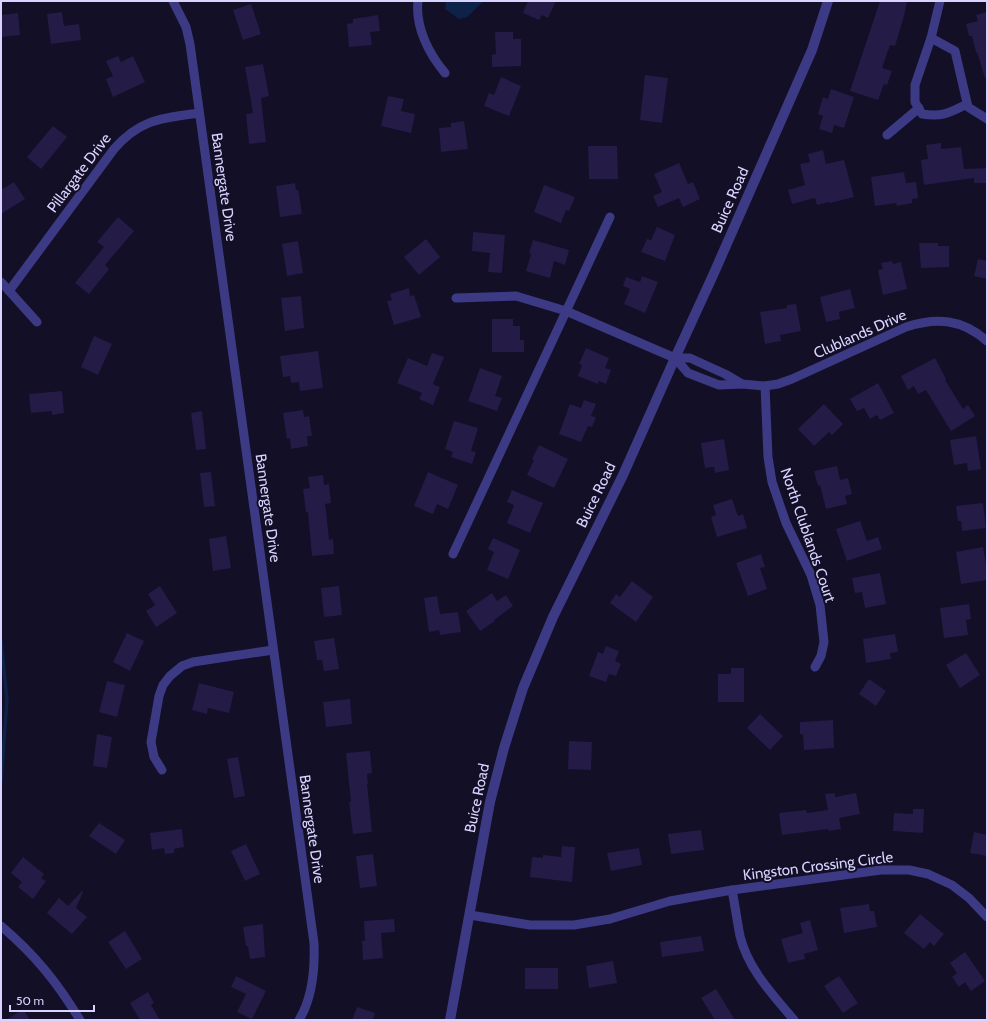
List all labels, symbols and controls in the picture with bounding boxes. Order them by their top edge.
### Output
street label: Pillargate Drive [43,129,115,216]
street label: Bannergate Drive [207,132,241,243]
street label: Buice Road [707,164,753,236]
street label: Clublands Drive [811,305,909,362]
street label: Bannergate Drive [251,453,285,564]
street label: Buice Road [573,459,619,531]
street label: North Clublands Court [777,465,839,605]
street label: Buice Road [461,762,493,834]
street label: Bannergate Drive [295,774,329,885]
street label: Kingston Crossing Circle [742,848,894,884]
scale bar [10,987,94,1013]
text: 50 m [16,993,44,1008]

